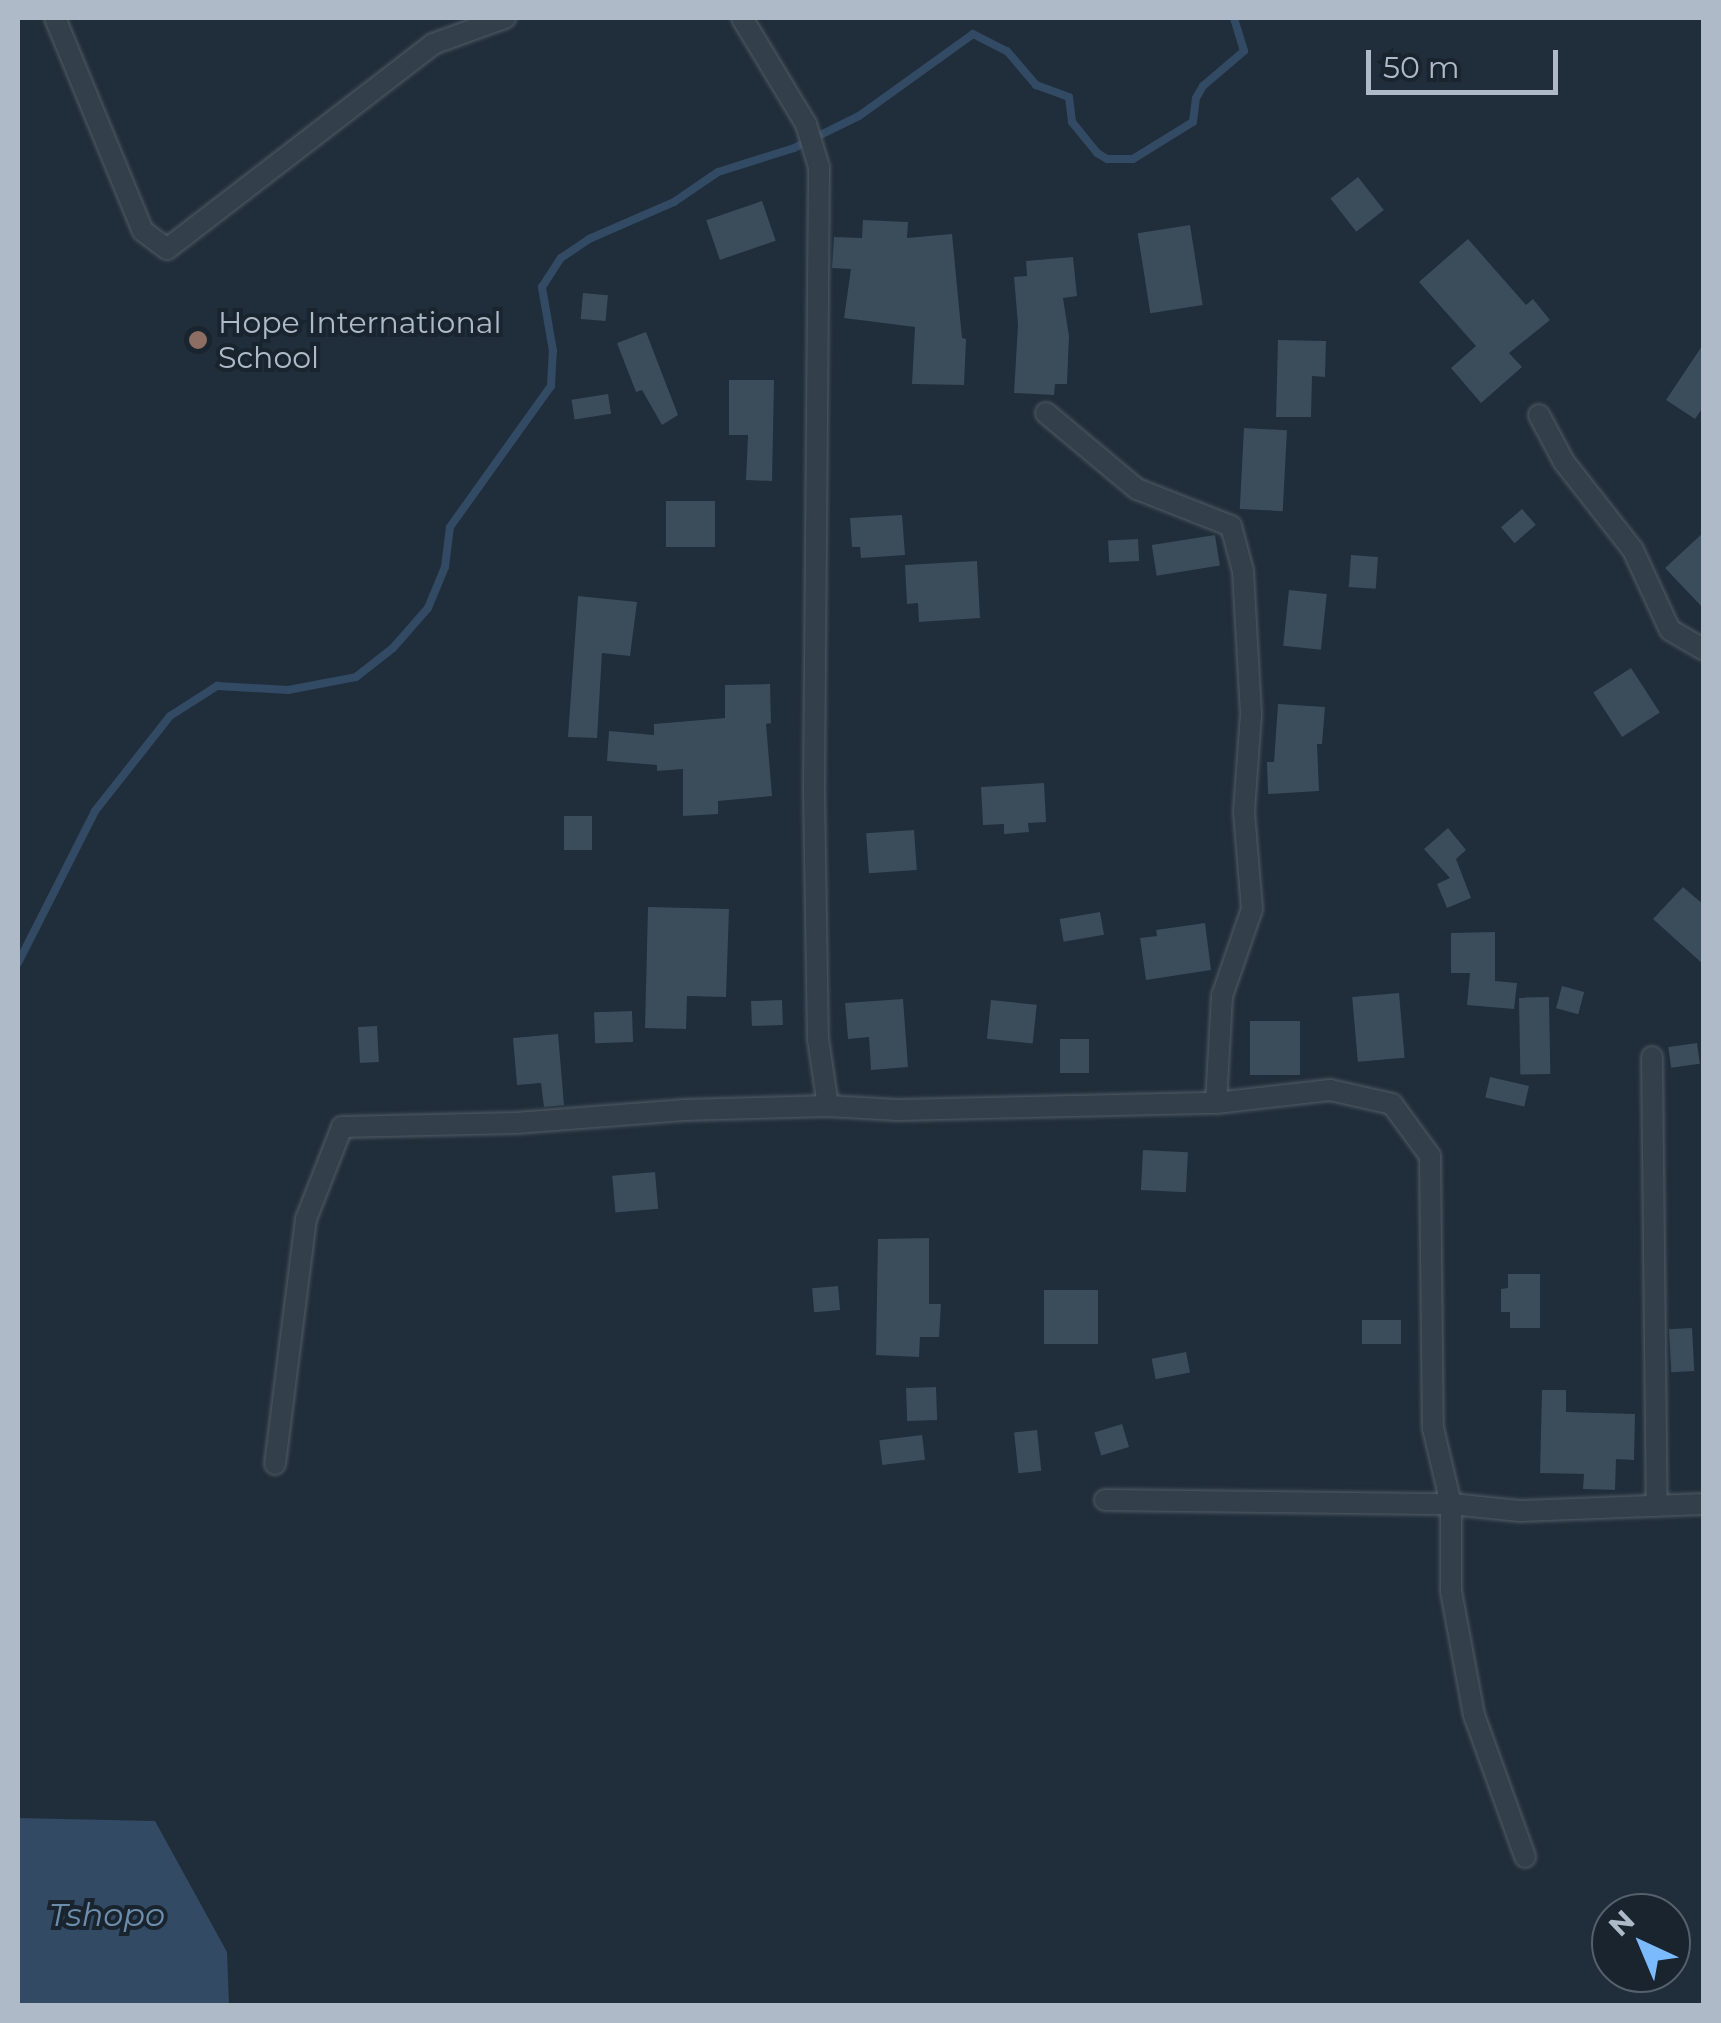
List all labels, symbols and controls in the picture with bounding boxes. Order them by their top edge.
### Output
scale bar [1371,30,1564,92]
text: 50 m [1383,49,1460,86]
place label: Hope International School [218,305,501,376]
marker: Hope International School [187,329,209,351]
north arrow [1591,1893,1691,1993]
water label: Tshopo [49,1896,165,1934]
text: N [1602,1903,1641,1943]

